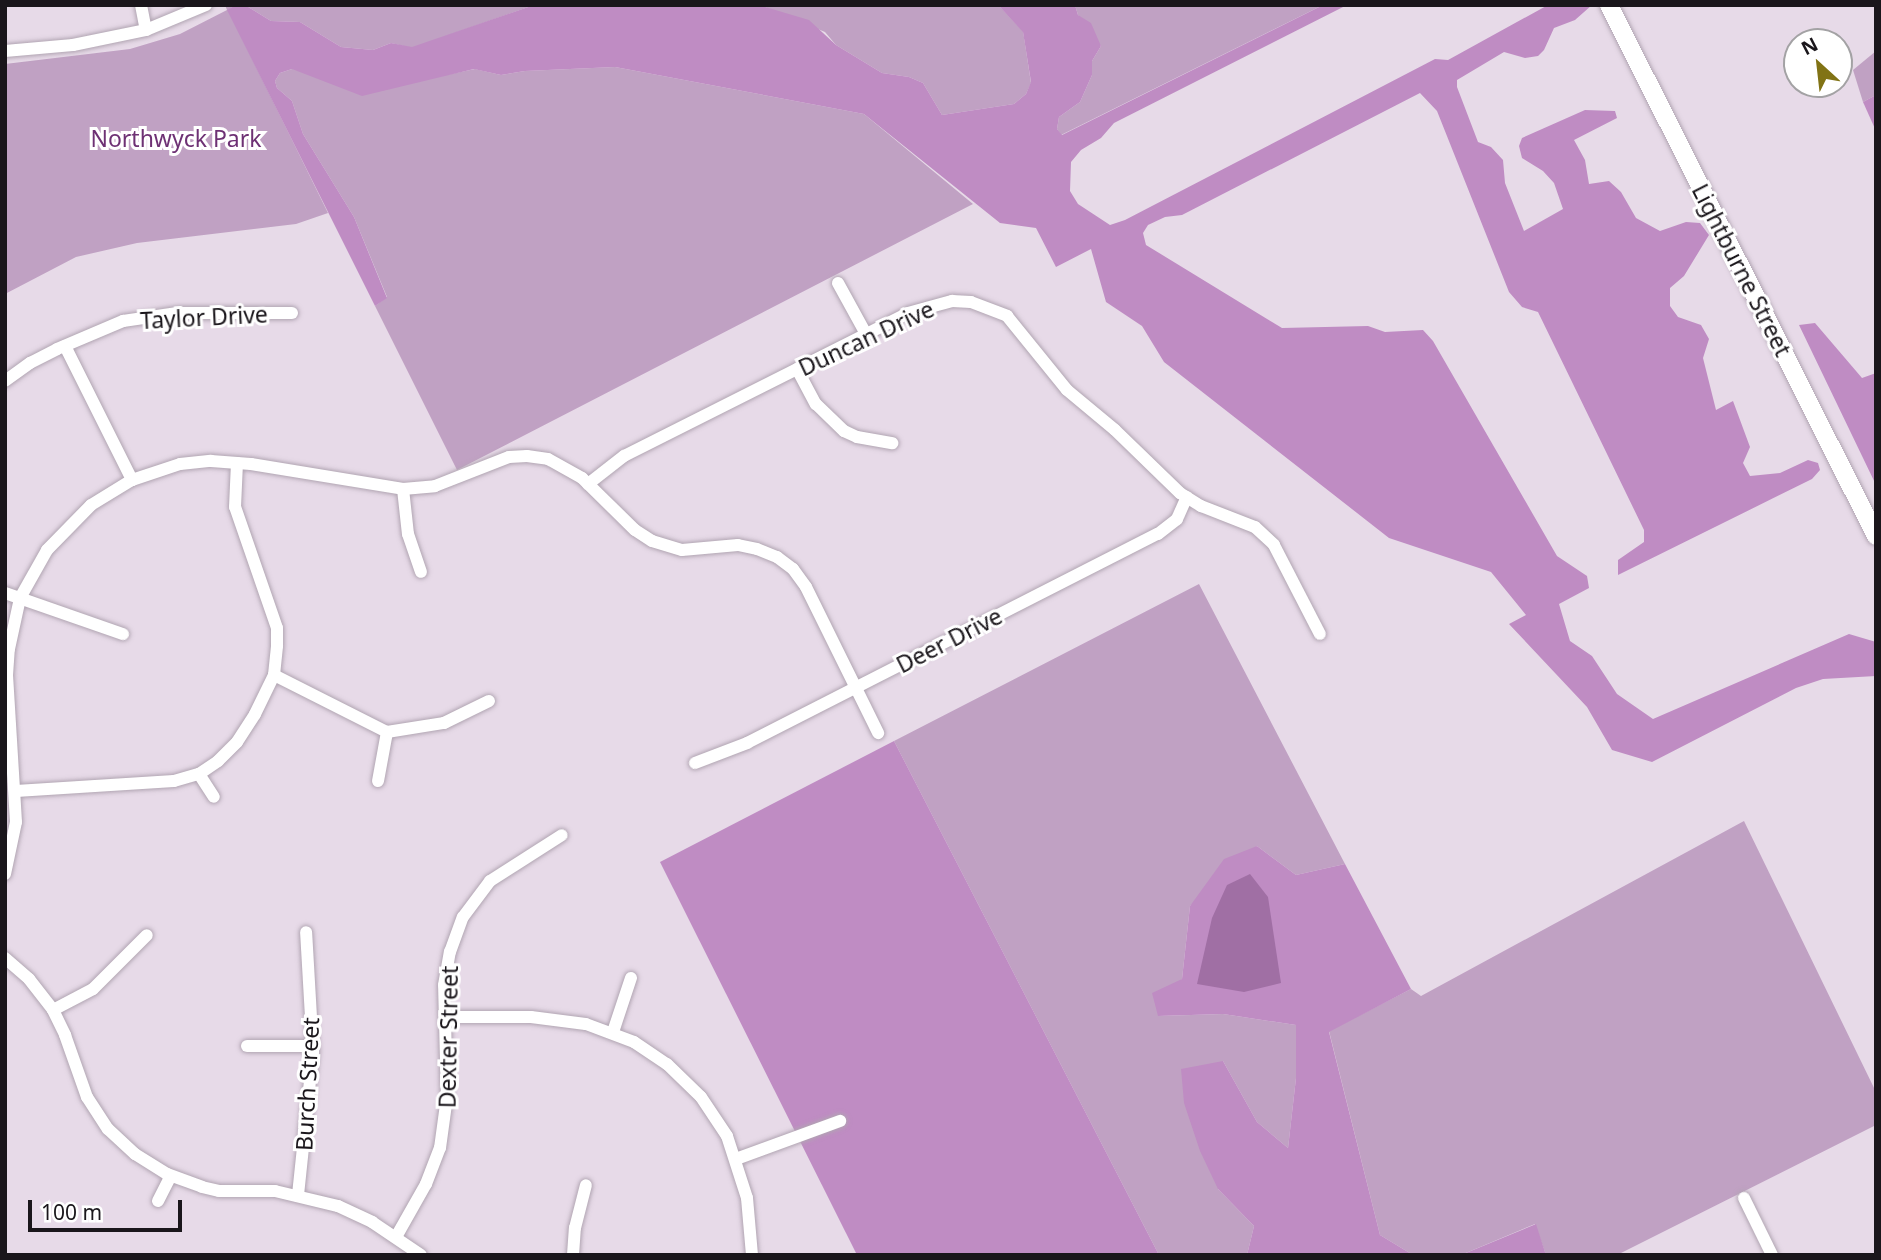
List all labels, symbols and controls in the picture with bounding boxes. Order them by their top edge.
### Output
north arrow [1783,28,1853,98]
text: N [1797,31,1822,61]
park label: Northwyck Park [90,124,262,152]
street label: Lightburne Street [1687,179,1797,361]
street label: Duncan Drive [794,295,938,381]
street label: Taylor Drive [139,300,269,334]
street label: Deer Drive [891,602,1007,678]
street label: Dexter Street [433,966,463,1108]
street label: Burch Street [290,1017,324,1151]
scale bar [32,1186,186,1230]
text: 100 m [41,1198,102,1226]

